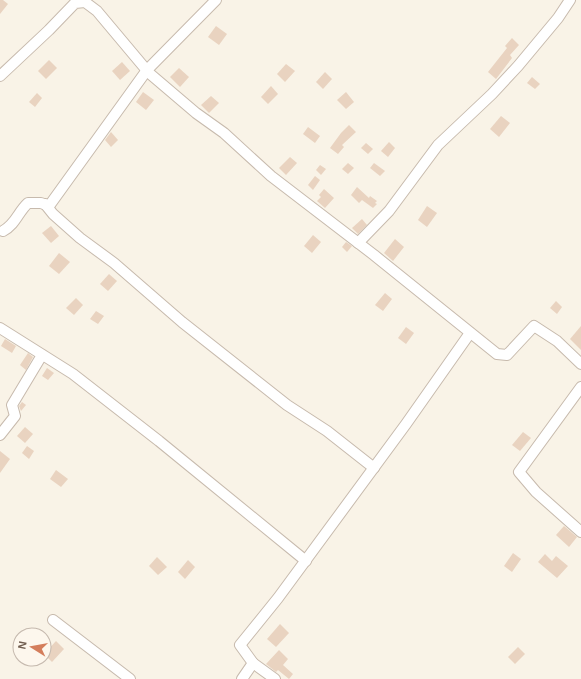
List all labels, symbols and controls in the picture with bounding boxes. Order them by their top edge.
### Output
north arrow [12,627,52,667]
text: N [16,640,29,650]

